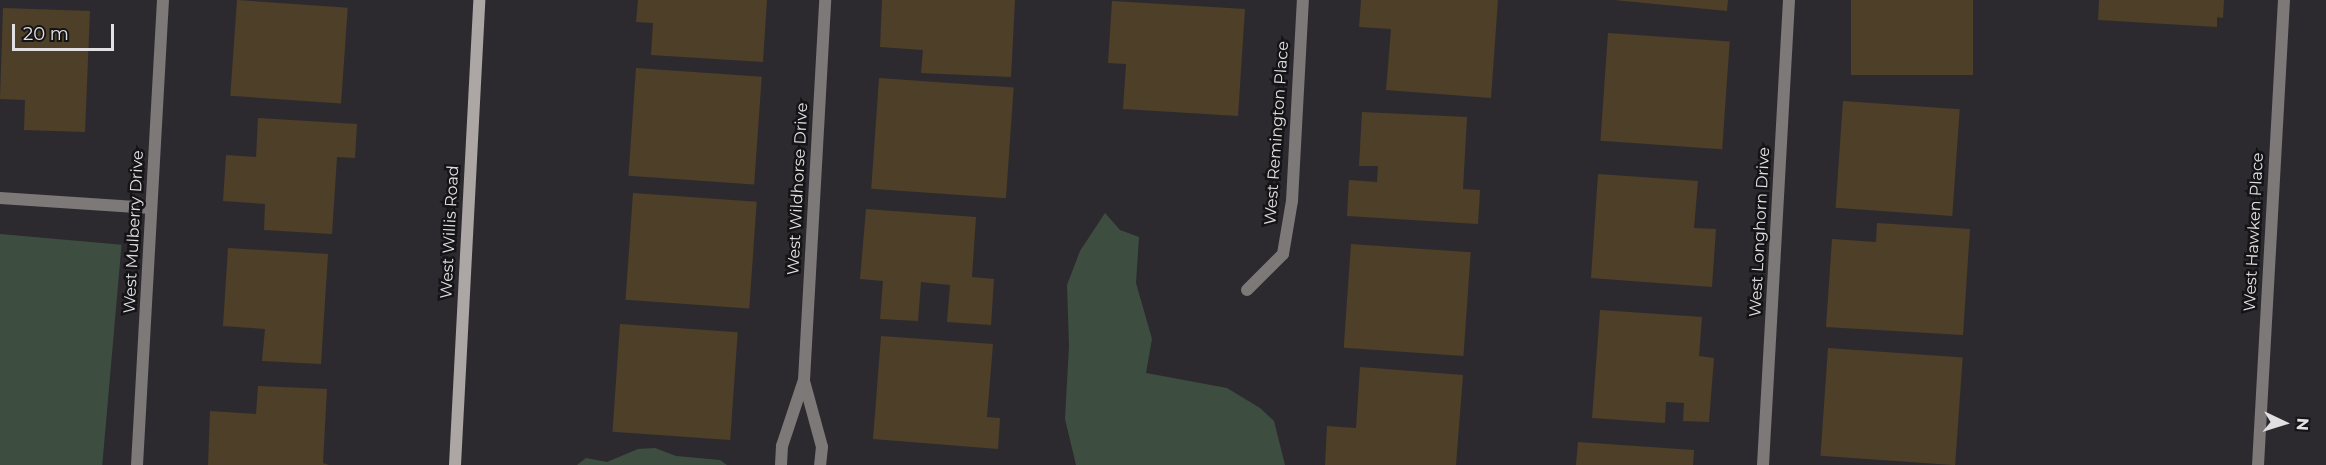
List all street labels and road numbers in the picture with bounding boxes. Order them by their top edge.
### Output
street label: West Remington Place [1261,40,1293,226]
street label: West Wildhorse Drive [784,102,812,276]
street label: West Longhorn Drive [1746,147,1774,317]
street label: West Mulberry Drive [120,150,148,314]
street label: West Hawken Place [2240,152,2268,312]
street label: West Willis Road [437,165,463,299]

